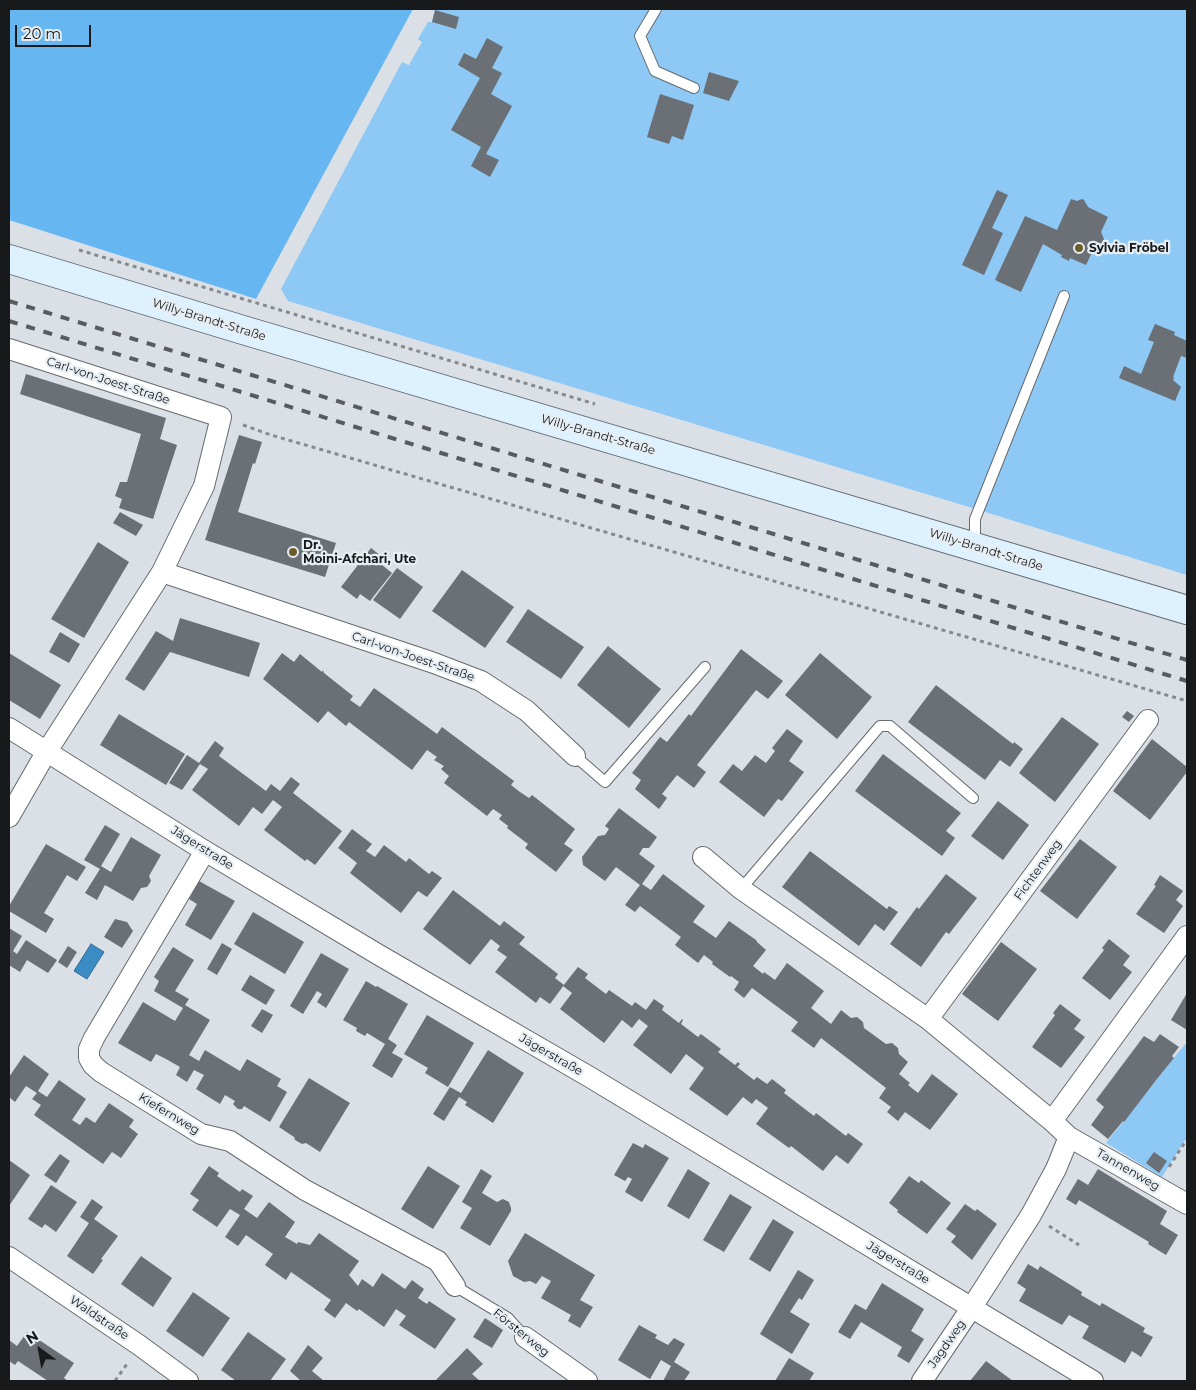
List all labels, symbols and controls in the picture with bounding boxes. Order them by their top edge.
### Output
scale bar [18,15,94,47]
text: 20 m [23,24,61,43]
place label: Sylvia Fröbel [1089,241,1169,255]
marker: Sylvia Fröbel [1073,242,1085,254]
street label: Willy-Brandt-Straße [150,296,268,344]
street label: Carl-von-Joest-Straße [44,354,172,408]
street label: Willy-Brandt-Straße [539,412,657,458]
street label: Willy-Brandt-Straße [927,526,1045,574]
place label: Dr. Moini-Afchari, Ute [303,538,416,566]
marker: Dr. Moini-Afchari, Ute [287,546,299,558]
street label: Carl-von-Joest-Straße [350,629,476,685]
street label: Jägerstraße [168,823,236,873]
street label: Fichtenweg [1011,837,1065,903]
street label: Jägerstraße [517,1031,585,1079]
street label: Kiefernweg [136,1090,202,1138]
street label: Tannenweg [1094,1146,1162,1194]
street label: Jägerstraße [864,1239,932,1287]
street label: Waldstraße [67,1293,131,1343]
street label: Försterweg [490,1306,552,1360]
street label: Jagdweg [925,1317,969,1371]
north arrow [15,1325,65,1375]
text: N [22,1327,42,1348]

